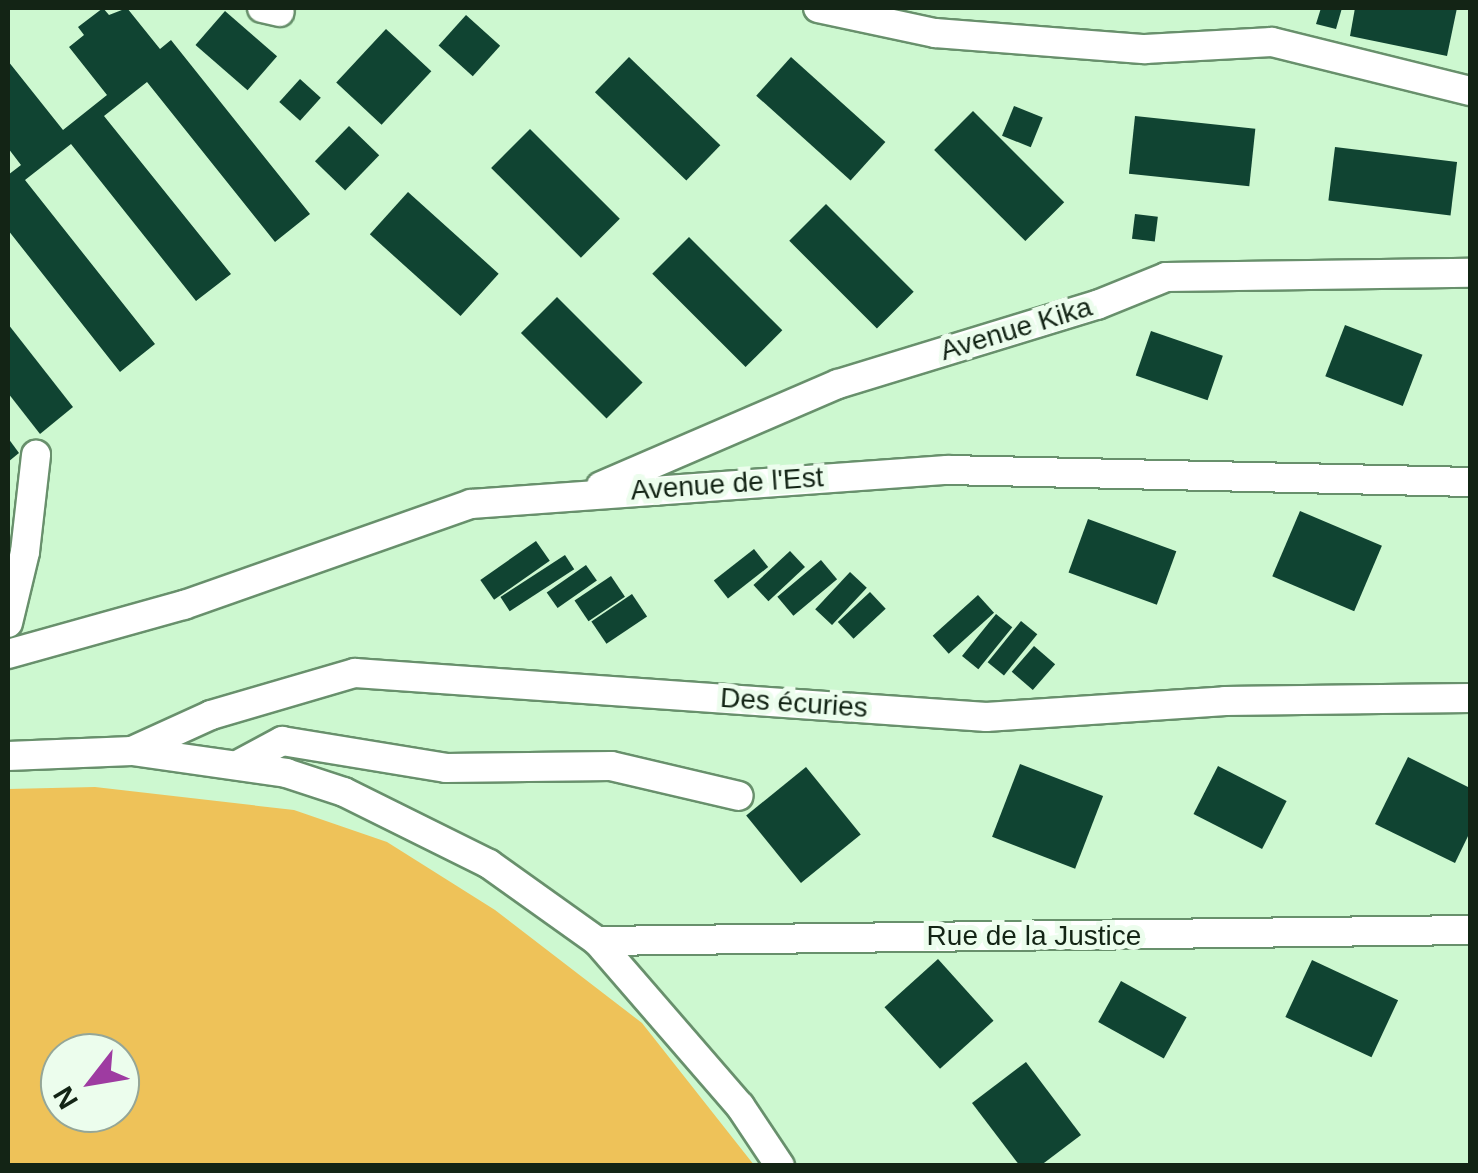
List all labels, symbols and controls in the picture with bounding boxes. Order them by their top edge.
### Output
street label: Avenue Kika [936,290,1096,368]
street label: Avenue de l'Est [629,461,825,507]
street label: Des écuries [719,681,869,725]
street label: Rue de la Justice [927,919,1141,953]
north arrow [40,1033,140,1133]
text: N [47,1081,84,1114]

